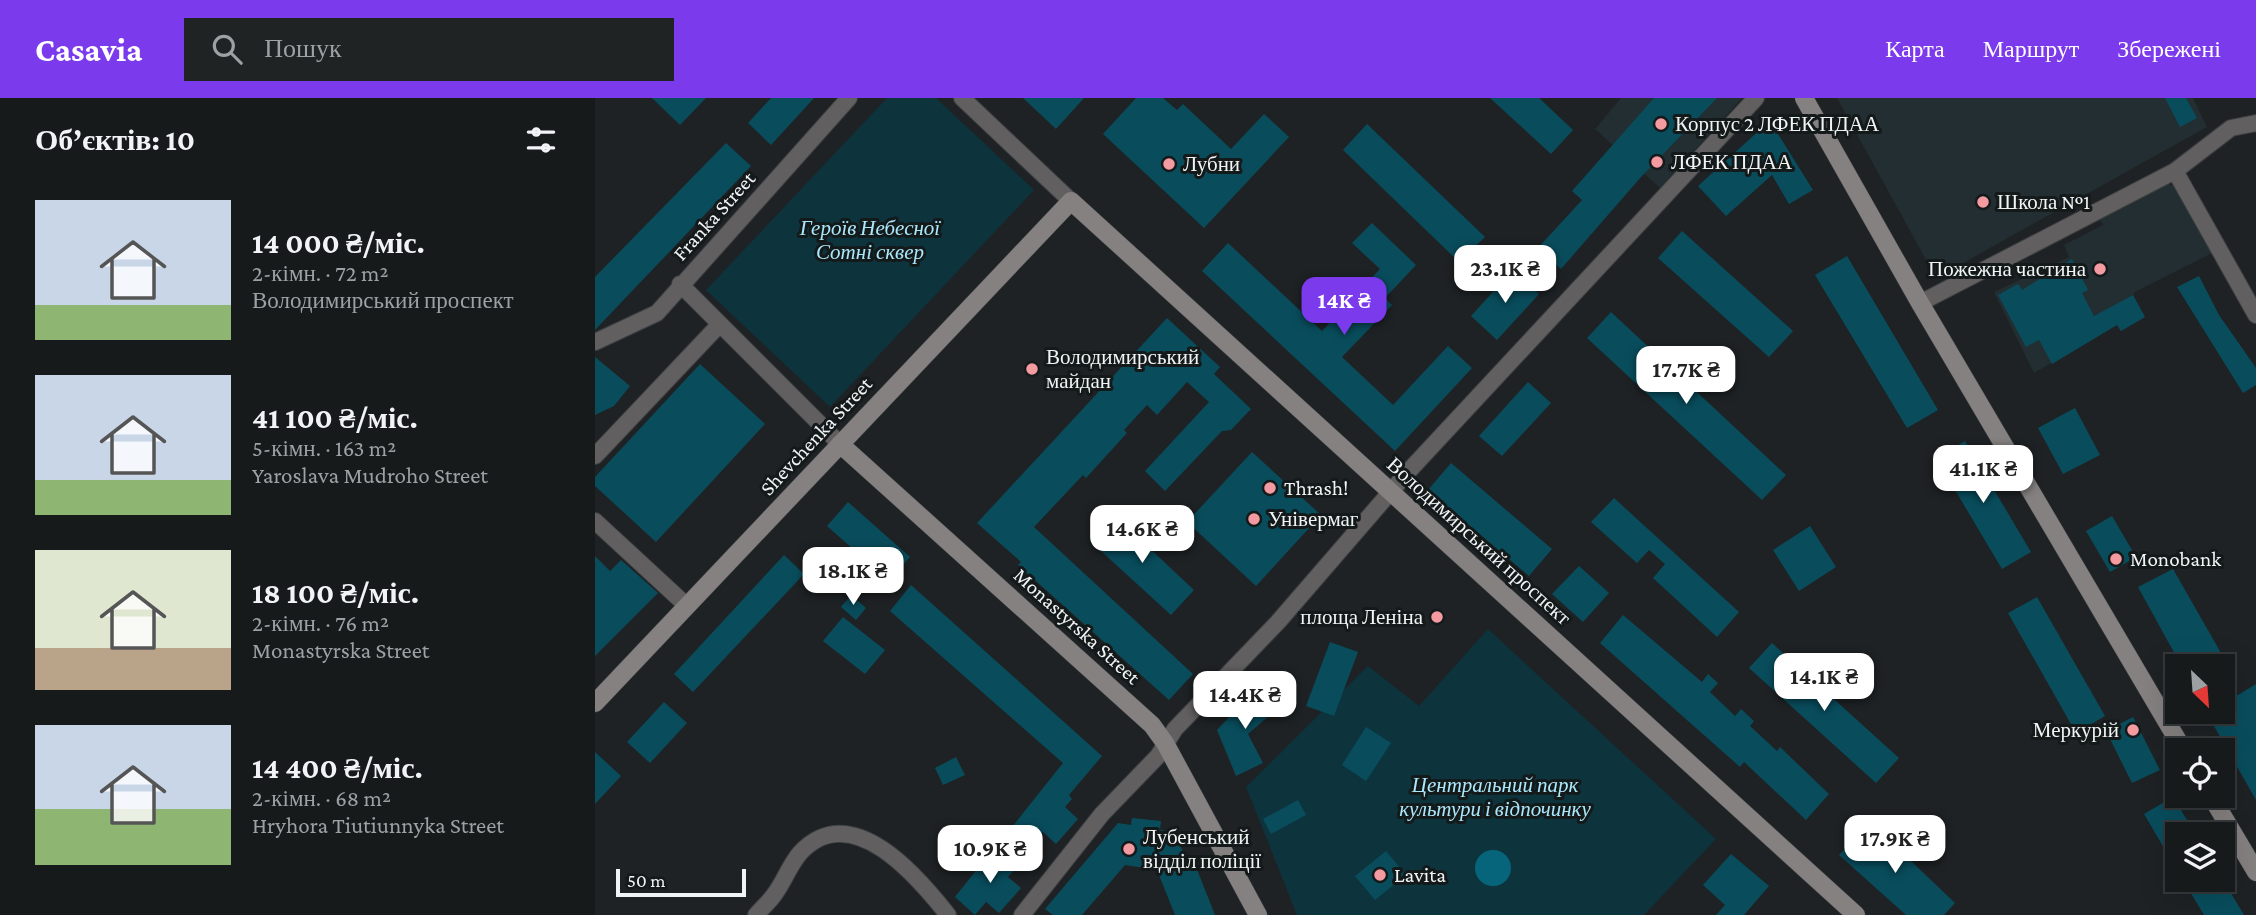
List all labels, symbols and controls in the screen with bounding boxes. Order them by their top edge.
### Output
search box [184,18,674,81]
icon: search [208,30,246,68]
text: Casavia [35,31,142,68]
text: Пошук [264,34,342,63]
text: Карта [1885,35,1945,62]
text: Маршрут [1983,35,2079,62]
text: Збережені [2117,35,2221,62]
place label: Корпус 2 ЛФЕК ПДАА [1675,112,1880,136]
marker: Корпус 2 ЛФЕК ПДАА [1653,116,1669,132]
icon: filters [522,121,560,159]
text: Об’єктів: 10 [35,123,195,156]
place label: ЛФЕК ПДАА [1671,150,1793,174]
place label: Лубни [1183,152,1240,176]
marker: ЛФЕК ПДАА [1649,154,1665,170]
marker: Лубни [1161,156,1177,172]
street label: Franka Street [668,166,761,265]
place label: Школа №1 [1997,190,2090,214]
marker: Школа №1 [1975,194,1991,210]
park label: Героїв Небесної Сотні сквер [799,216,941,264]
text: 14 000 ₴/міс. [252,226,425,259]
icon: home [91,228,175,312]
pin: 23.1K ₴ [1440,246,1570,305]
text: 23.1K ₴ [1470,255,1540,281]
place label: Пожежна частина [1928,257,2087,281]
text: 2-кімн. · 72 m² [252,260,389,286]
marker: Пожежна частина [2092,261,2108,277]
pin: 14K ₴ [1295,278,1393,337]
text: Володимирський проспект [252,287,514,313]
text: 14K ₴ [1318,287,1370,313]
place label: Володимирський майдан [1046,345,1199,393]
pin: 17.7K ₴ [1621,346,1751,406]
text: 17.7K ₴ [1652,356,1720,382]
marker: Володимирський майдан [1024,361,1040,377]
street label: Shevchenka Street [755,371,878,500]
text: 41 100 ₴/міс. [252,401,418,434]
icon: home [91,403,175,487]
text: 5-кімн. · 163 m² [252,435,396,461]
pin: 41.1K ₴ [1918,446,2048,505]
street label: Володимирський проспект [1382,452,1576,630]
text: 41.1K ₴ [1949,455,2017,481]
text: Yaroslava Mudroho Street [252,462,488,488]
place label: Thrash! [1284,476,1348,500]
marker: Thrash! [1262,480,1278,496]
pin: 14.6K ₴ [1077,505,1207,565]
place label: Універмаг [1268,507,1359,531]
marker: Універмаг [1246,511,1262,527]
text: 14.6K ₴ [1106,515,1178,541]
pin: 18.1K ₴ [788,547,918,607]
place label: Monobank [2130,547,2221,571]
marker: Monobank [2108,551,2124,567]
text: 18.1K ₴ [819,557,887,583]
street label: Monastyrska Street [1009,563,1146,690]
text: 18 100 ₴/міс. [252,576,419,609]
icon: home [91,578,175,662]
place label: площа Леніна [1300,605,1424,629]
marker: площа Леніна [1429,609,1445,625]
text: 2-кімн. · 76 m² [252,610,389,636]
text: Monastyrska Street [252,637,429,663]
pin: 14.1K ₴ [1759,654,1889,713]
north arrow [2165,654,2235,724]
map controls [2165,654,2235,892]
text: 14.1K ₴ [1790,663,1858,689]
pin: 14.4K ₴ [1180,672,1310,731]
text: 14.4K ₴ [1209,681,1281,707]
place label: Меркурій [2033,718,2119,742]
marker: Меркурій [2125,722,2141,738]
button: locate [2165,738,2235,808]
text: 14 400 ₴/міс. [252,751,423,784]
icon: home [91,753,175,837]
park label: Центральний парк культури і відпочинку [1399,773,1591,821]
text: 2-кімн. · 68 m² [252,785,391,811]
text: Hryhora Tiutiunnyka Street [252,812,504,838]
pin: 17.9K ₴ [1830,816,1960,875]
button: layers [2165,822,2235,892]
place label: Лубенський відділ поліції [1143,825,1261,873]
text: 17.9K ₴ [1860,825,1930,851]
pin: 10.9K ₴ [925,826,1055,885]
text: 10.9K ₴ [954,835,1026,861]
marker: Лубенський відділ поліції [1121,841,1137,857]
place label: Lavita [1394,863,1446,887]
scale bar [616,866,745,898]
marker: Lavita [1372,867,1388,883]
text: 50 m [627,870,666,891]

